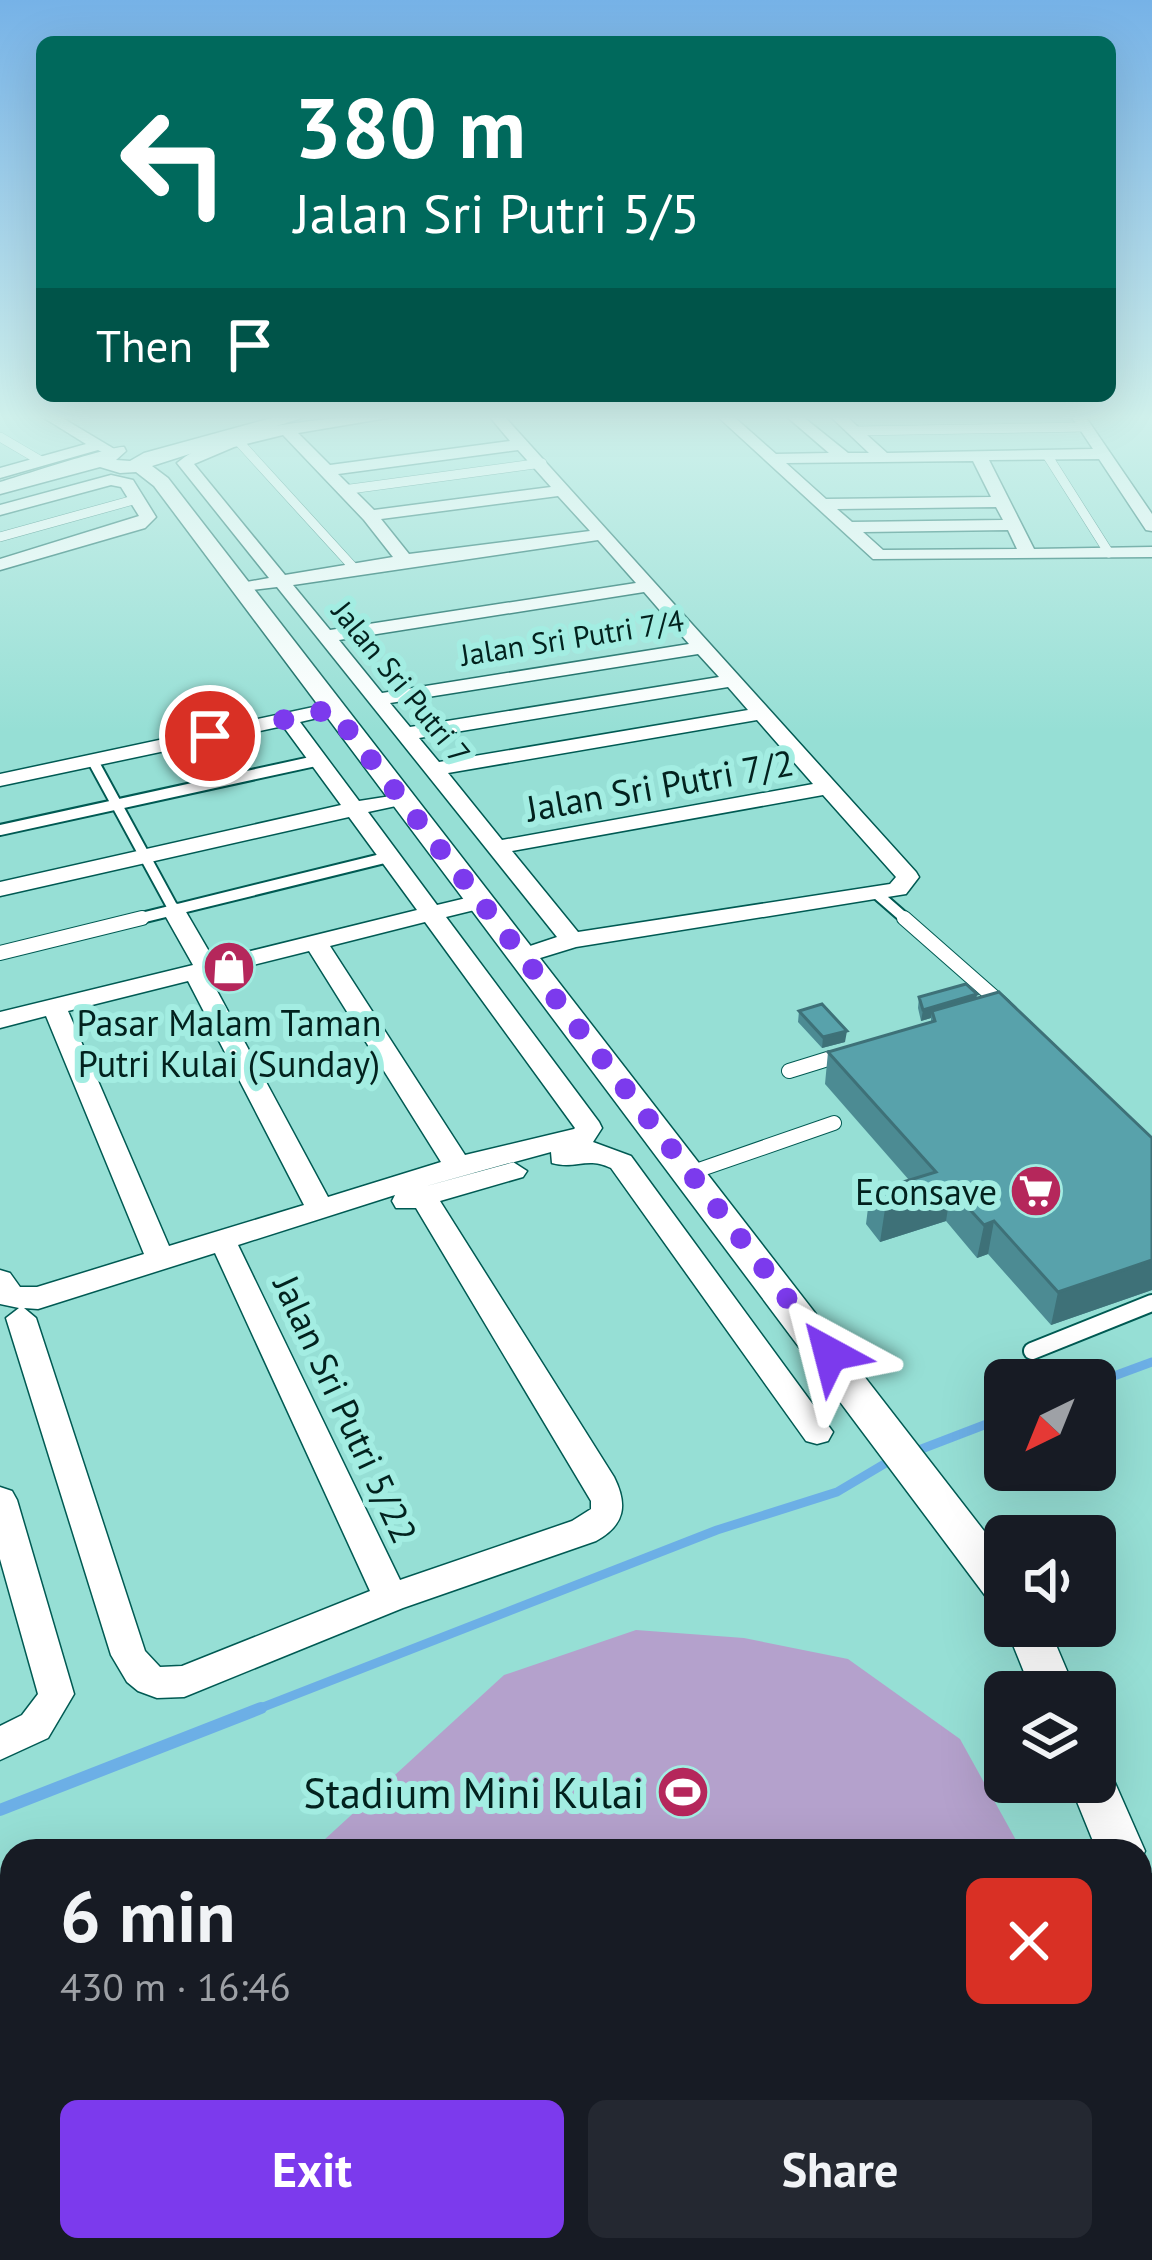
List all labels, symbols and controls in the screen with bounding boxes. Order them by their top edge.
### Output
text: 380 m [294,72,526,181]
icon: left [96,84,252,240]
text: Jalan Sri Putri 5/5 [294,178,700,248]
icon: arrive [217,312,283,378]
text: Then [96,316,193,374]
street label: Jalan Sri Putri 7 [323,591,480,771]
street label: Jalan Sri Putri 7/4 [456,600,686,674]
pin [159,685,261,787]
icon: arrive [177,703,243,769]
street label: Jalan Sri Putri 7/2 [521,738,797,832]
shop icon: Pasar Malam Taman Putri Kulai (Sunday) [201,939,257,995]
place label: Pasar Malam Taman Putri Kulai (Sunday) [77,999,381,1087]
supermarket icon: Econsave [1008,1163,1064,1219]
place label: Econsave [855,1168,997,1215]
street label: Jalan Sri Putri 5/22 [263,1266,429,1550]
position arrow [767,1291,893,1417]
north arrow [984,1359,1116,1491]
map controls [984,1359,1116,1803]
button: sound [984,1515,1116,1647]
button: layers [984,1671,1116,1803]
sports icon: Stadium Mini Kulai [655,1764,711,1820]
place label: Stadium Mini Kulai [303,1765,644,1820]
text: 6 min [60,1869,236,1962]
button: close [966,1878,1092,2004]
text: 430 m · 16:46 [60,1961,291,2012]
button: Exit [60,2100,564,2238]
button: Share [588,2100,1092,2238]

